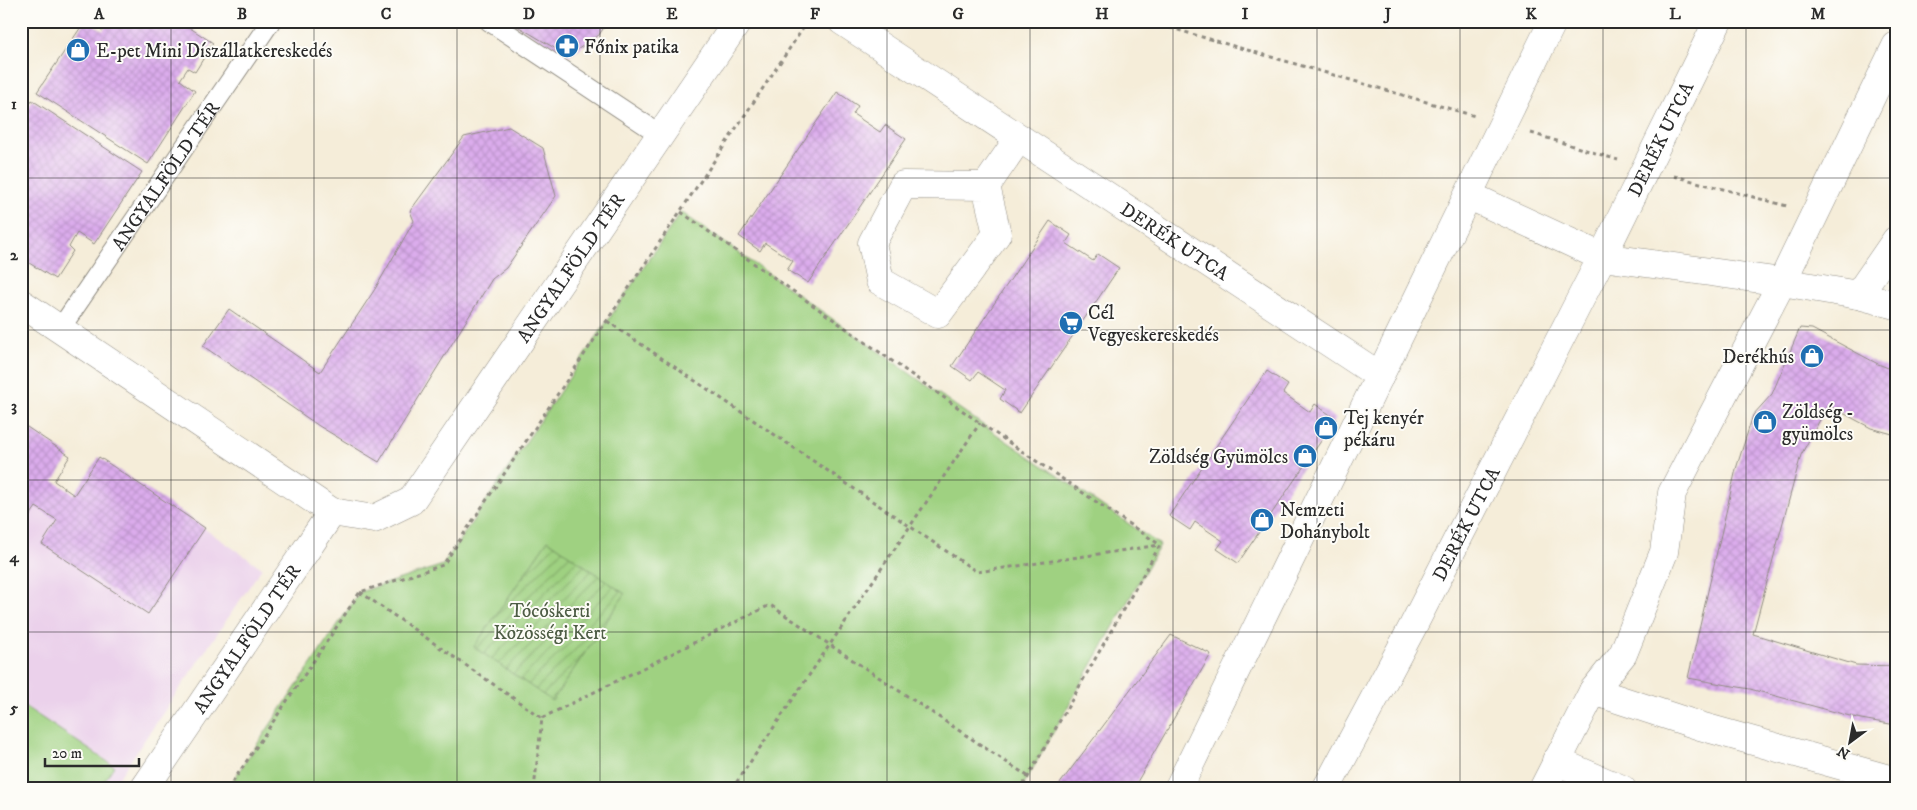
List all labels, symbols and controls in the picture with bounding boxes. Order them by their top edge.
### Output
text: A [93,4,105,24]
text: B [237,4,247,24]
text: C [381,4,391,24]
text: D [523,4,535,24]
text: E [666,4,678,24]
text: F [810,4,820,24]
text: G [952,4,964,24]
text: H [1095,4,1109,24]
text: I [1242,4,1249,24]
text: J [1383,4,1392,24]
text: K [1525,4,1537,24]
text: L [1669,4,1681,24]
text: M [1811,4,1826,24]
pharmacy icon: Főnix patika [554,33,580,59]
place label: Főnix patika [584,36,679,59]
shop icon: E-pet Mini Díszállatkereskedés [65,37,91,63]
place label: E-pet Mini Díszállatkereskedés [96,40,332,63]
street label: DERÉK UTCA [1624,78,1700,201]
text: 1 [11,94,17,114]
street label: ANGYALFÖLD TÉR [107,97,226,255]
street label: ANGYALFÖLD TÉR [512,189,630,347]
street label: DERÉK UTCA [1116,198,1233,286]
text: 2 [10,245,19,265]
place label: Cél Vegyeskereskedés [1087,302,1219,347]
supermarket icon: Cél Vegyeskereskedés [1058,310,1084,336]
shop icon: Derékhús [1799,343,1825,369]
place label: Derékhús [1722,346,1794,369]
text: 3 [11,396,17,416]
place label: Zöldség - gyümölcs [1782,401,1854,446]
place label: Tej kenyér pékáru [1343,407,1424,452]
shop icon: Zöldség - gyümölcs [1752,409,1778,435]
shop icon: Tej kenyér pékáru [1313,415,1339,441]
shop icon: Zöldség Gyümölcs [1292,443,1318,469]
place label: Zöldség Gyümölcs [1149,446,1288,469]
street label: DERÉK UTCA [1428,463,1506,585]
place label: Nemzeti Dohánybolt [1280,499,1370,544]
shop icon: Nemzeti Dohánybolt [1249,507,1275,533]
text: 4 [8,547,19,567]
street label: ANGYALFÖLD TÉR [189,560,306,718]
park label: Tócóskerti Közösségi Kert [494,600,606,645]
text: 5 [9,698,18,718]
north arrow [1824,718,1874,768]
scale bar [45,735,139,767]
text: N [1834,741,1853,763]
text: 20 m [52,744,82,763]

